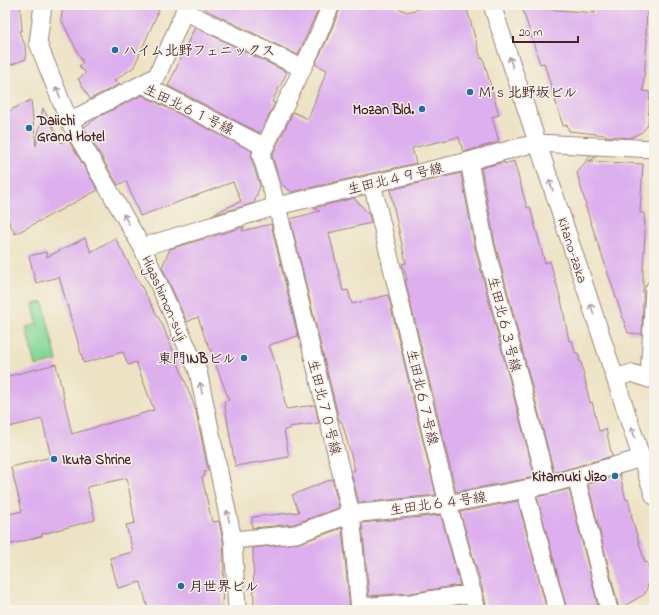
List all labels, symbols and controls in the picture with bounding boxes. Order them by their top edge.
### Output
scale bar [513,18,578,44]
text: 20 m [519,24,542,42]
place label: ハイム北野フェニックス [123,41,275,62]
marker: ハイム北野フェニックス [110,45,120,55]
one-way arrow [506,56,514,68]
street label: 生田北６１号線 [140,79,237,141]
place label: Ｍ’ｓ北野坂ビル [478,83,577,104]
one-way arrow [53,87,61,99]
marker: Ｍ’ｓ北野坂ビル [465,87,475,97]
place label: Mozan Bld. [353,100,414,121]
marker: Mozan Bld. [417,104,427,114]
place label: Daiichi Grand Hotel [36,111,105,148]
marker: Daiichi Grand Hotel [24,123,34,133]
street label: 生田北４９号線 [345,158,445,201]
one-way arrow [547,179,554,192]
one-way arrow [121,213,129,225]
street label: Kitano-zaka [551,215,592,286]
street label: Higashimon-suji [135,253,192,345]
street label: 生田北６３号線 [482,274,526,374]
one-way arrow [588,302,595,315]
street label: 生田北６７号線 [400,347,443,447]
place label: 東門INBビル [158,349,236,370]
marker: 東門INBビル [239,353,249,363]
street label: 生田北７０号線 [302,357,346,457]
one-way arrow [197,382,205,395]
one-way arrow [629,426,636,439]
place label: Ikuta Shrine [62,450,132,471]
marker: Ikuta Shrine [49,454,59,464]
place label: Kitamuki Jizo [532,467,607,488]
marker: Kitamuki Jizo [610,471,620,481]
street label: 生田北６４号線 [388,487,488,522]
one-way arrow [223,510,231,523]
place label: 月世界ビル [189,577,259,598]
marker: 月世界ビル [176,581,186,591]

